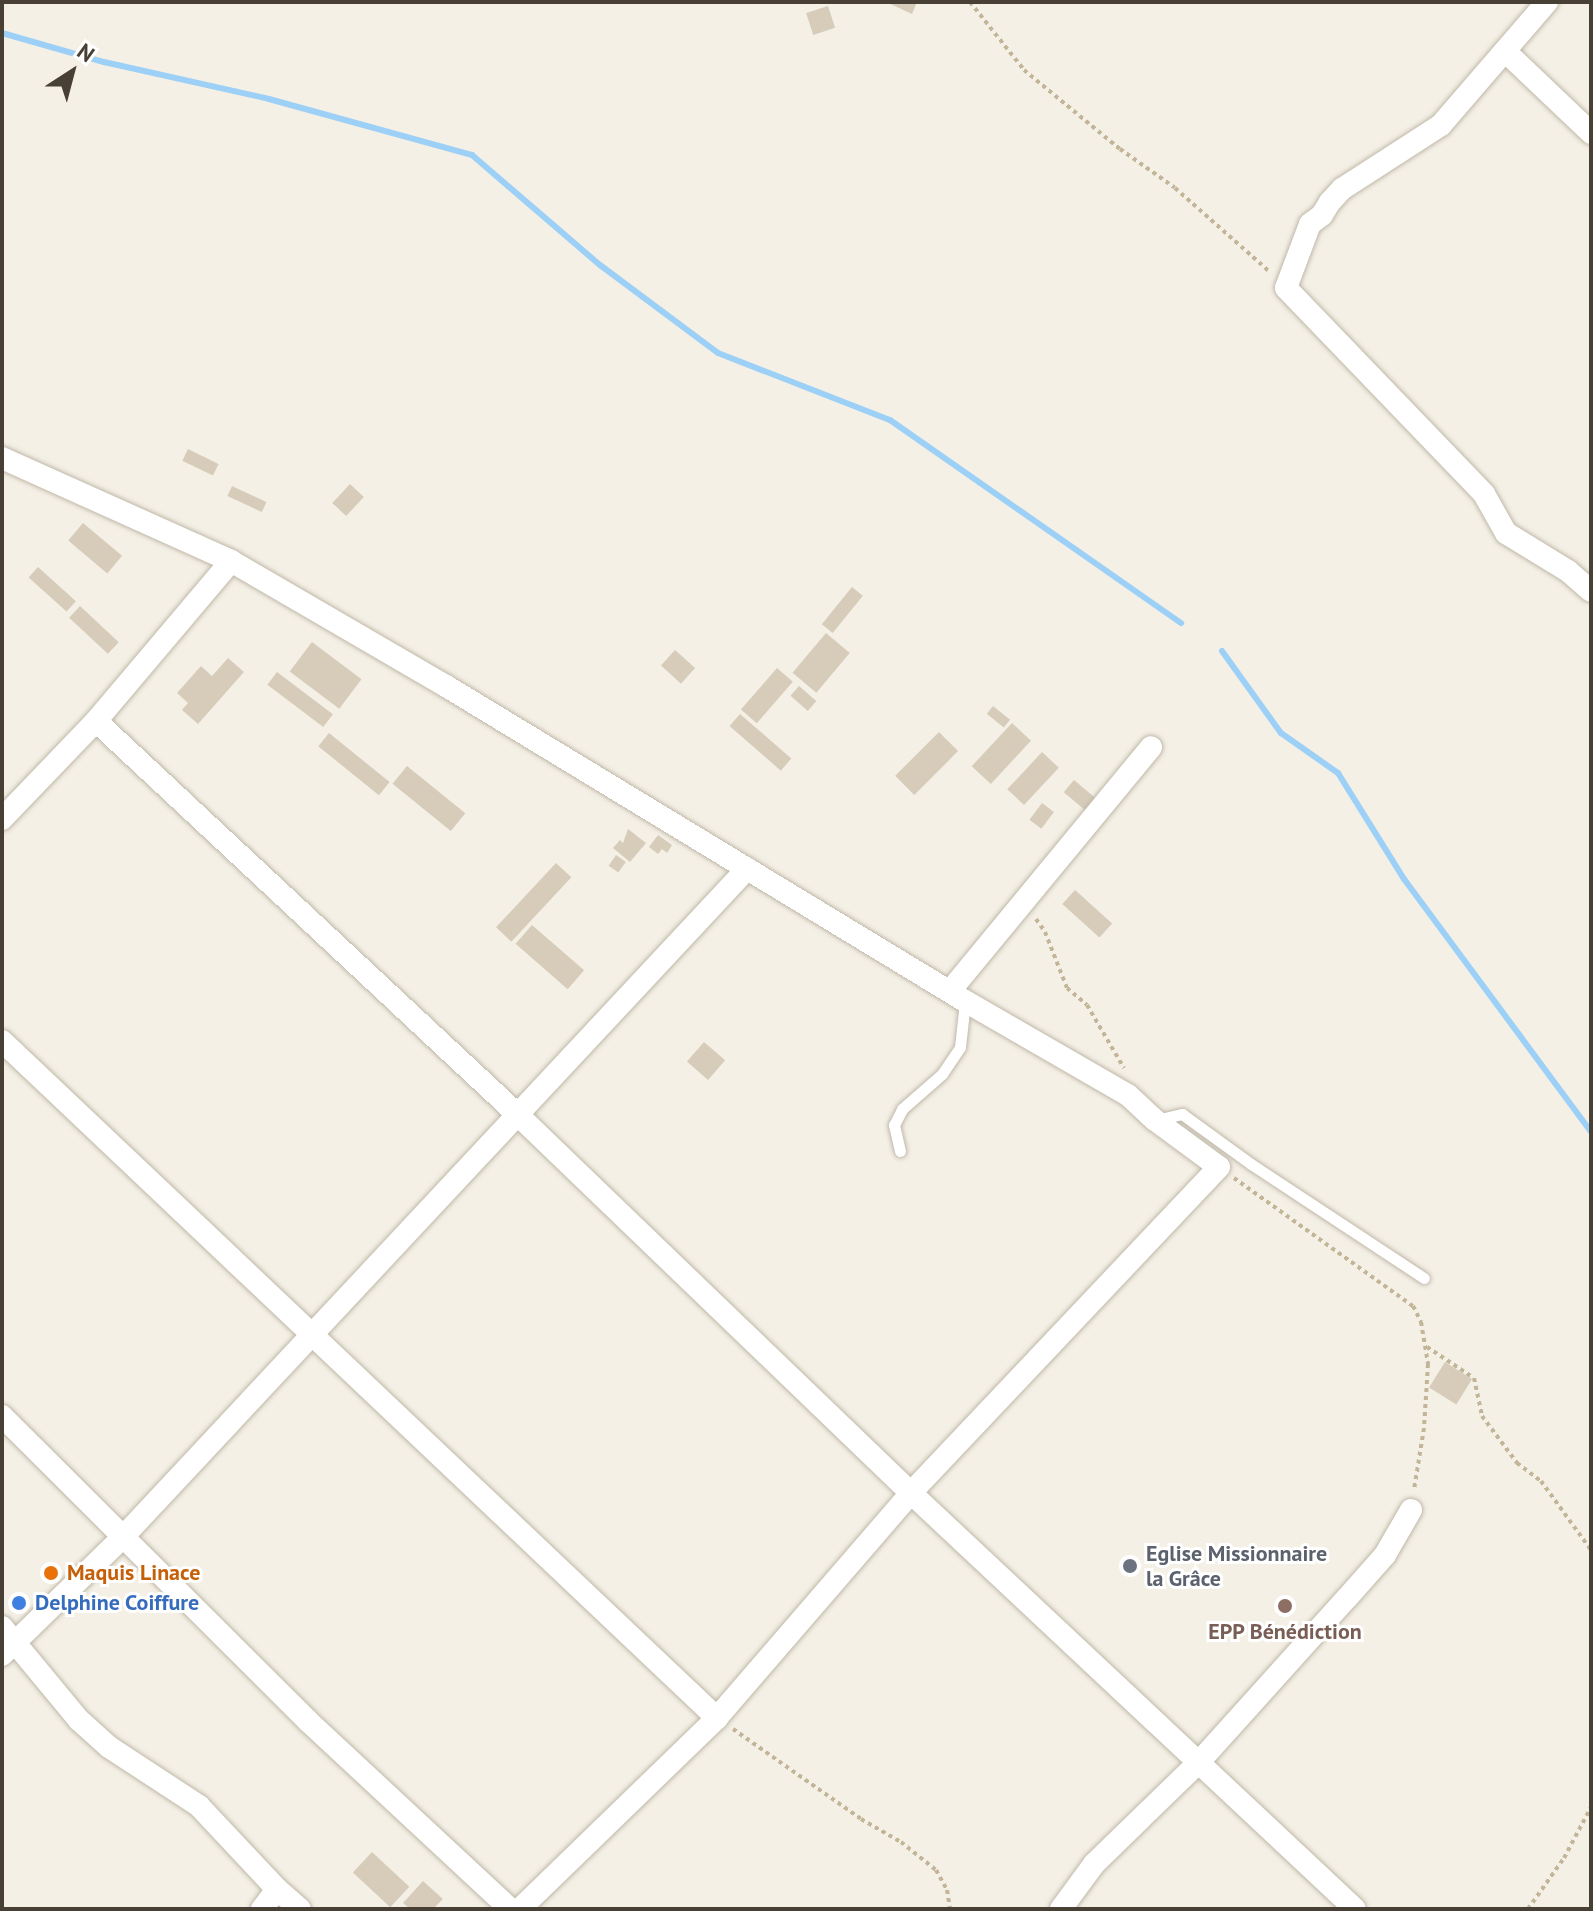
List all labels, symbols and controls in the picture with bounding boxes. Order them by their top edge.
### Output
north arrow [32,32,112,112]
text: N [72,37,100,68]
place label: Eglise Missionnaire la Grâce [1146,1540,1327,1592]
marker: Eglise Missionnaire la Grâce [1121,1557,1139,1575]
place label: Maquis Linace [67,1560,200,1586]
marker: Maquis Linace [42,1564,60,1582]
place label: Delphine Coiffure [35,1590,199,1616]
marker: Delphine Coiffure [10,1594,28,1612]
marker: EPP Bénédiction [1276,1597,1294,1615]
place label: EPP Bénédiction [1208,1619,1362,1645]

